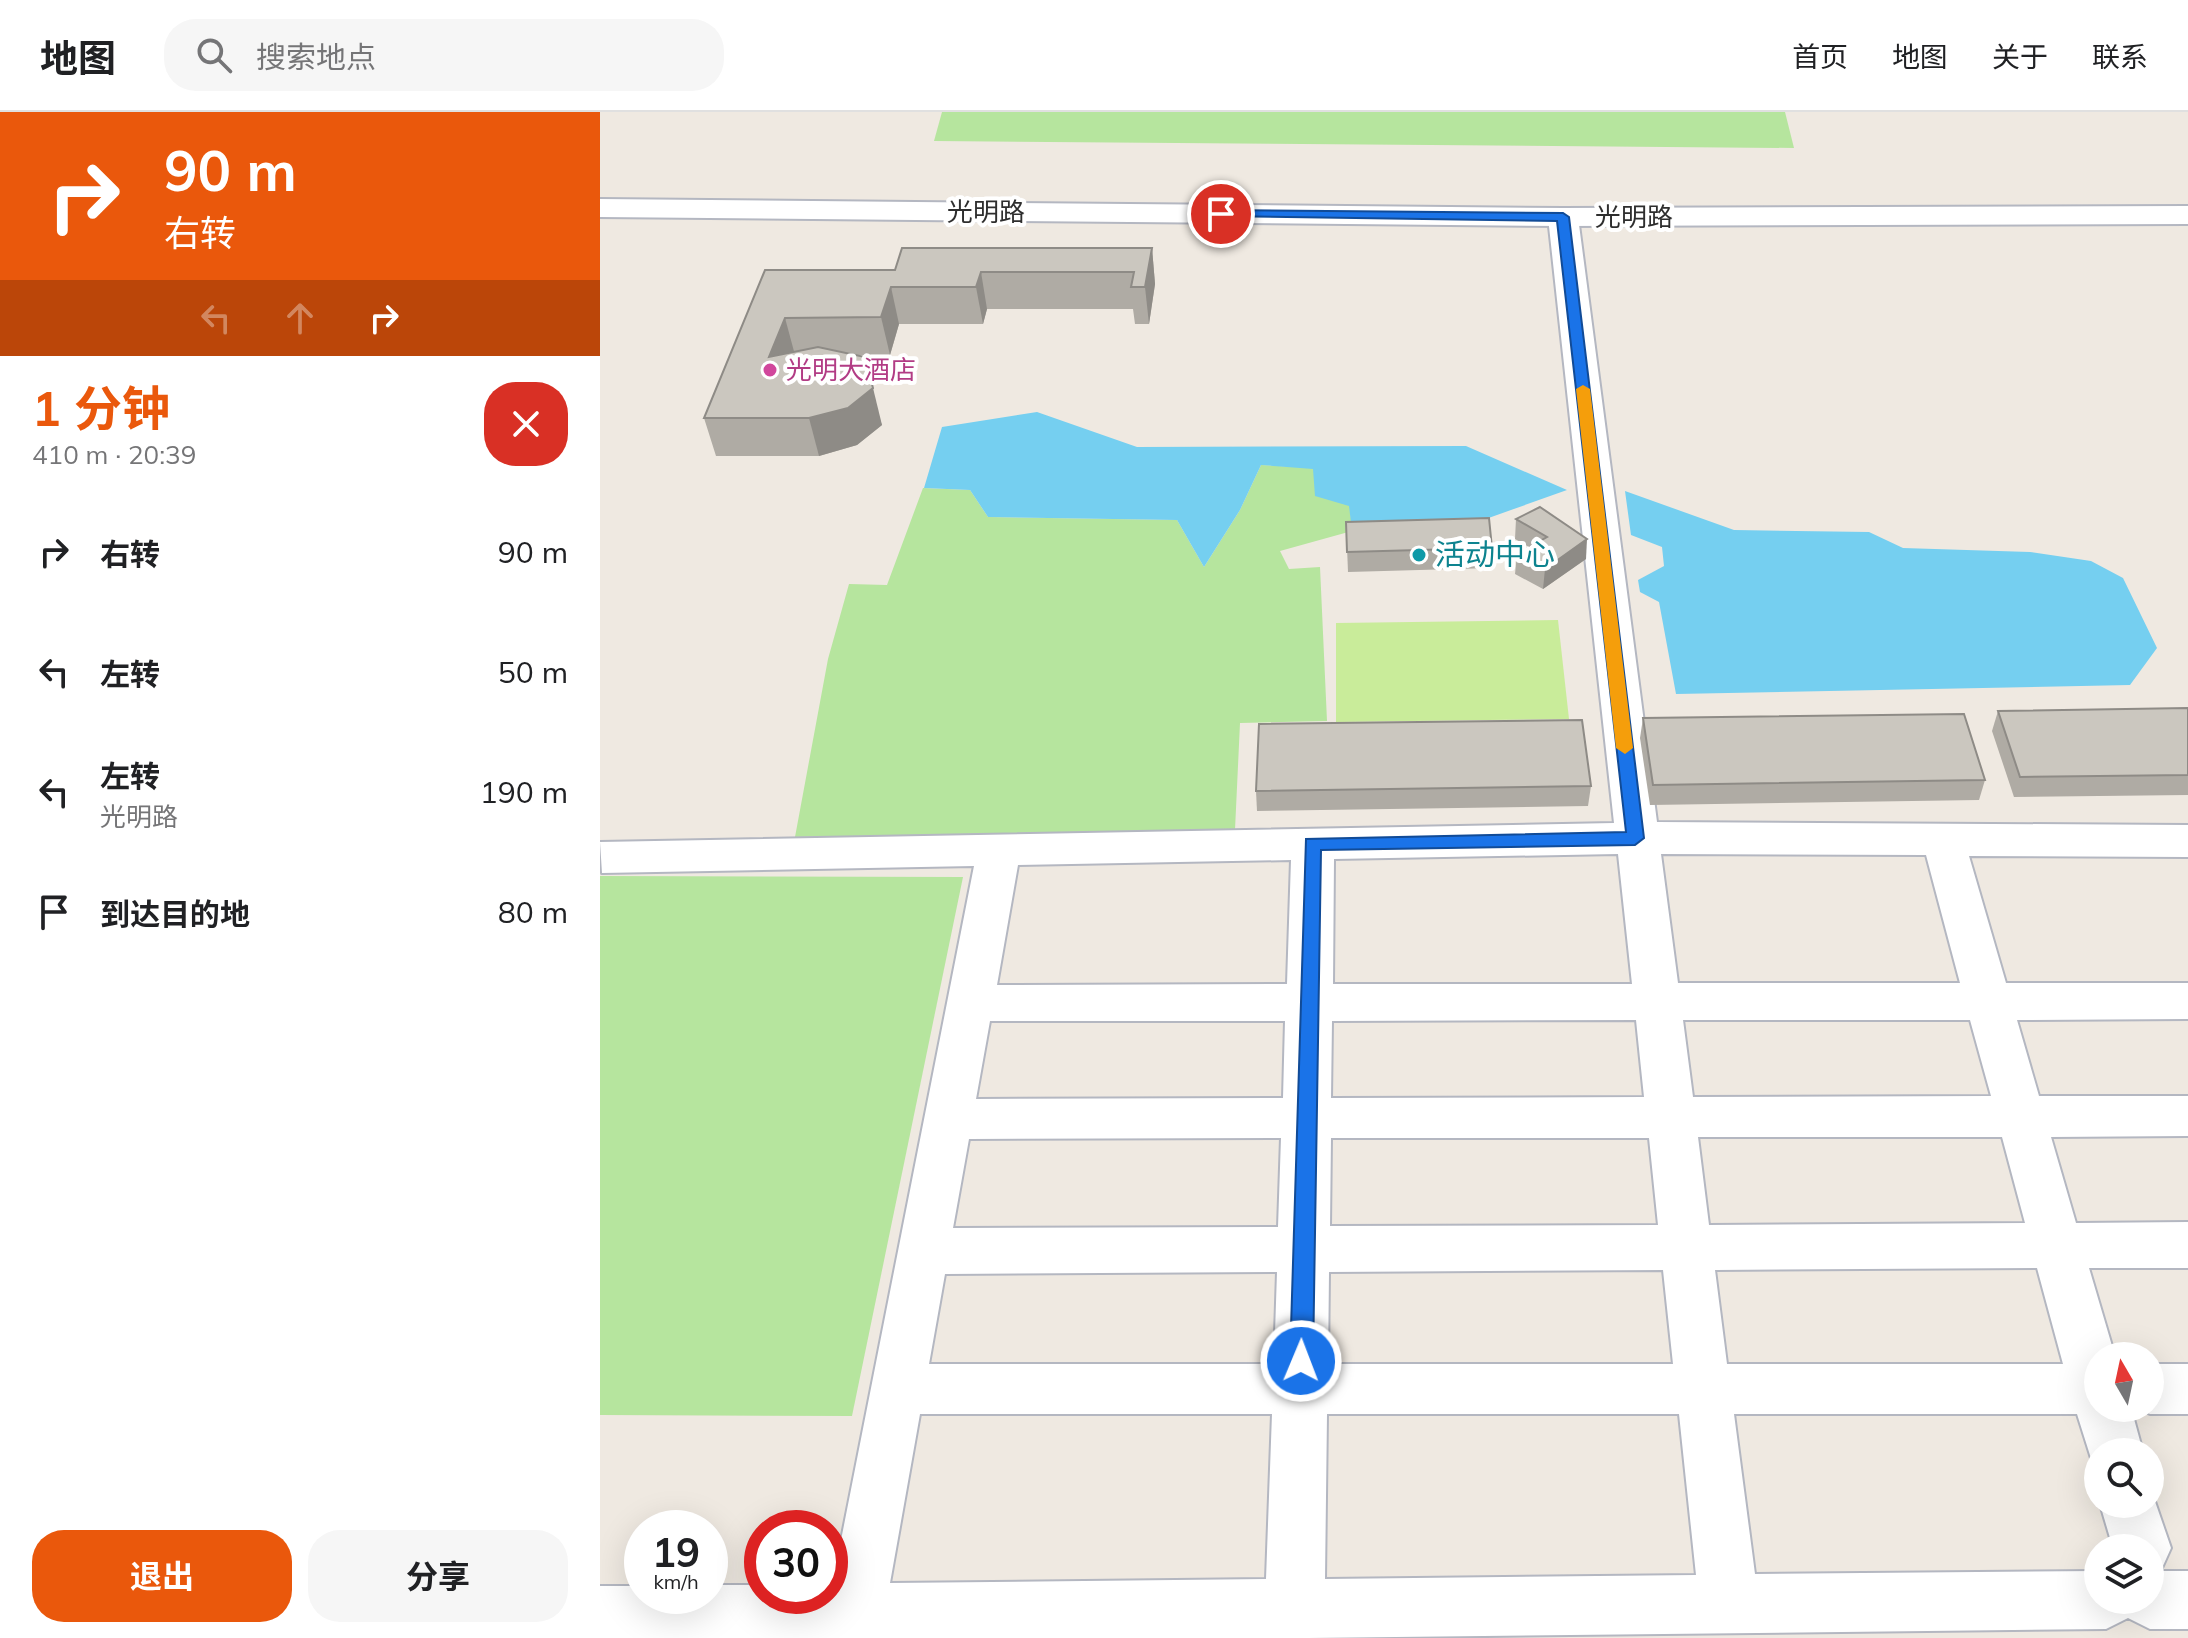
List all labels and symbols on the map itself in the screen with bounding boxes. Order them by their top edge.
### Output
pin [1187,180,1255,248]
street label: 光明路 [947,195,1025,228]
street label: 光明路 [1595,200,1673,233]
place label: 光明大酒店 [786,353,916,386]
marker: 光明大酒店 [761,361,779,379]
place label: 活动中心 [1435,535,1555,573]
marker: 活动中心 [1410,546,1428,564]
position arrow [1259,1319,1343,1403]
north arrow [2084,1342,2164,1422]
speed limit sign: 30 [744,1510,848,1614]

